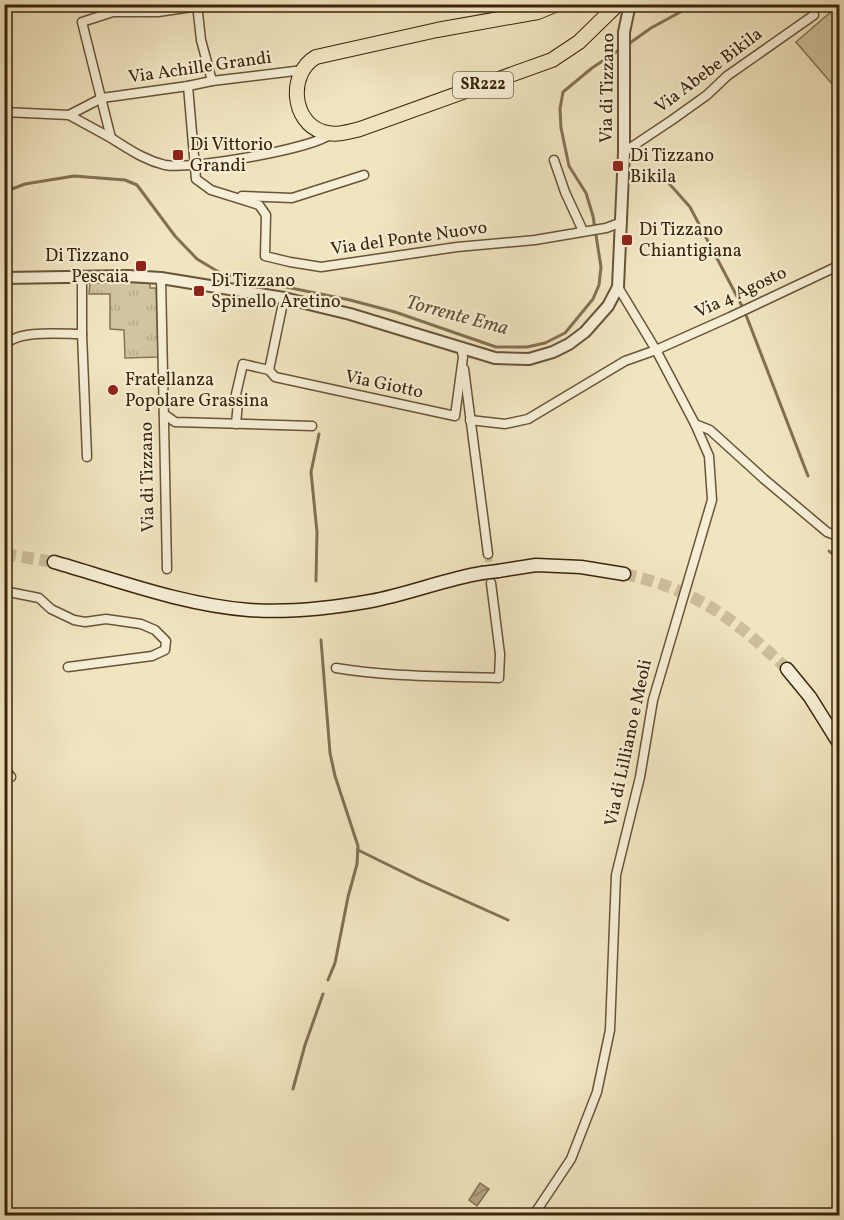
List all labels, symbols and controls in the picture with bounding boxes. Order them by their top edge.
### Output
street label: Via Abebe Bikila [650,22,768,120]
street label: Via di Tizzano [595,33,621,143]
street label: Via Achille Grandi [127,46,273,90]
road number: SR222 [453,72,513,98]
place label: Di Vittorio Grandi [190,133,273,179]
place label: Di Tizzano Bikila [630,144,714,190]
marker: Di Vittorio Grandi [171,148,185,162]
marker: Di Tizzano Bikila [611,159,625,173]
street label: Via del Ponte Nuovo [329,216,489,262]
place label: Di Tizzano Chiantigiana [639,218,742,264]
marker: Di Tizzano Chiantigiana [620,233,634,247]
place label: Di Tizzano Pescaia [45,244,129,290]
marker: Di Tizzano Pescaia [134,259,148,273]
street label: Via 4 Agosto [691,261,791,325]
place label: Di Tizzano Spinello Aretino [211,269,341,315]
marker: Di Tizzano Spinello Aretino [192,284,206,298]
water label: Torrente Ema [403,289,511,343]
street label: Via Giotto [343,365,425,405]
place label: Fratellanza Popolare Grassina [125,368,269,414]
marker: Fratellanza Popolare Grassina [106,383,120,397]
street label: Via di Tizzano [135,422,161,532]
street label: Via di Lilliano e Meoli [599,657,659,829]

